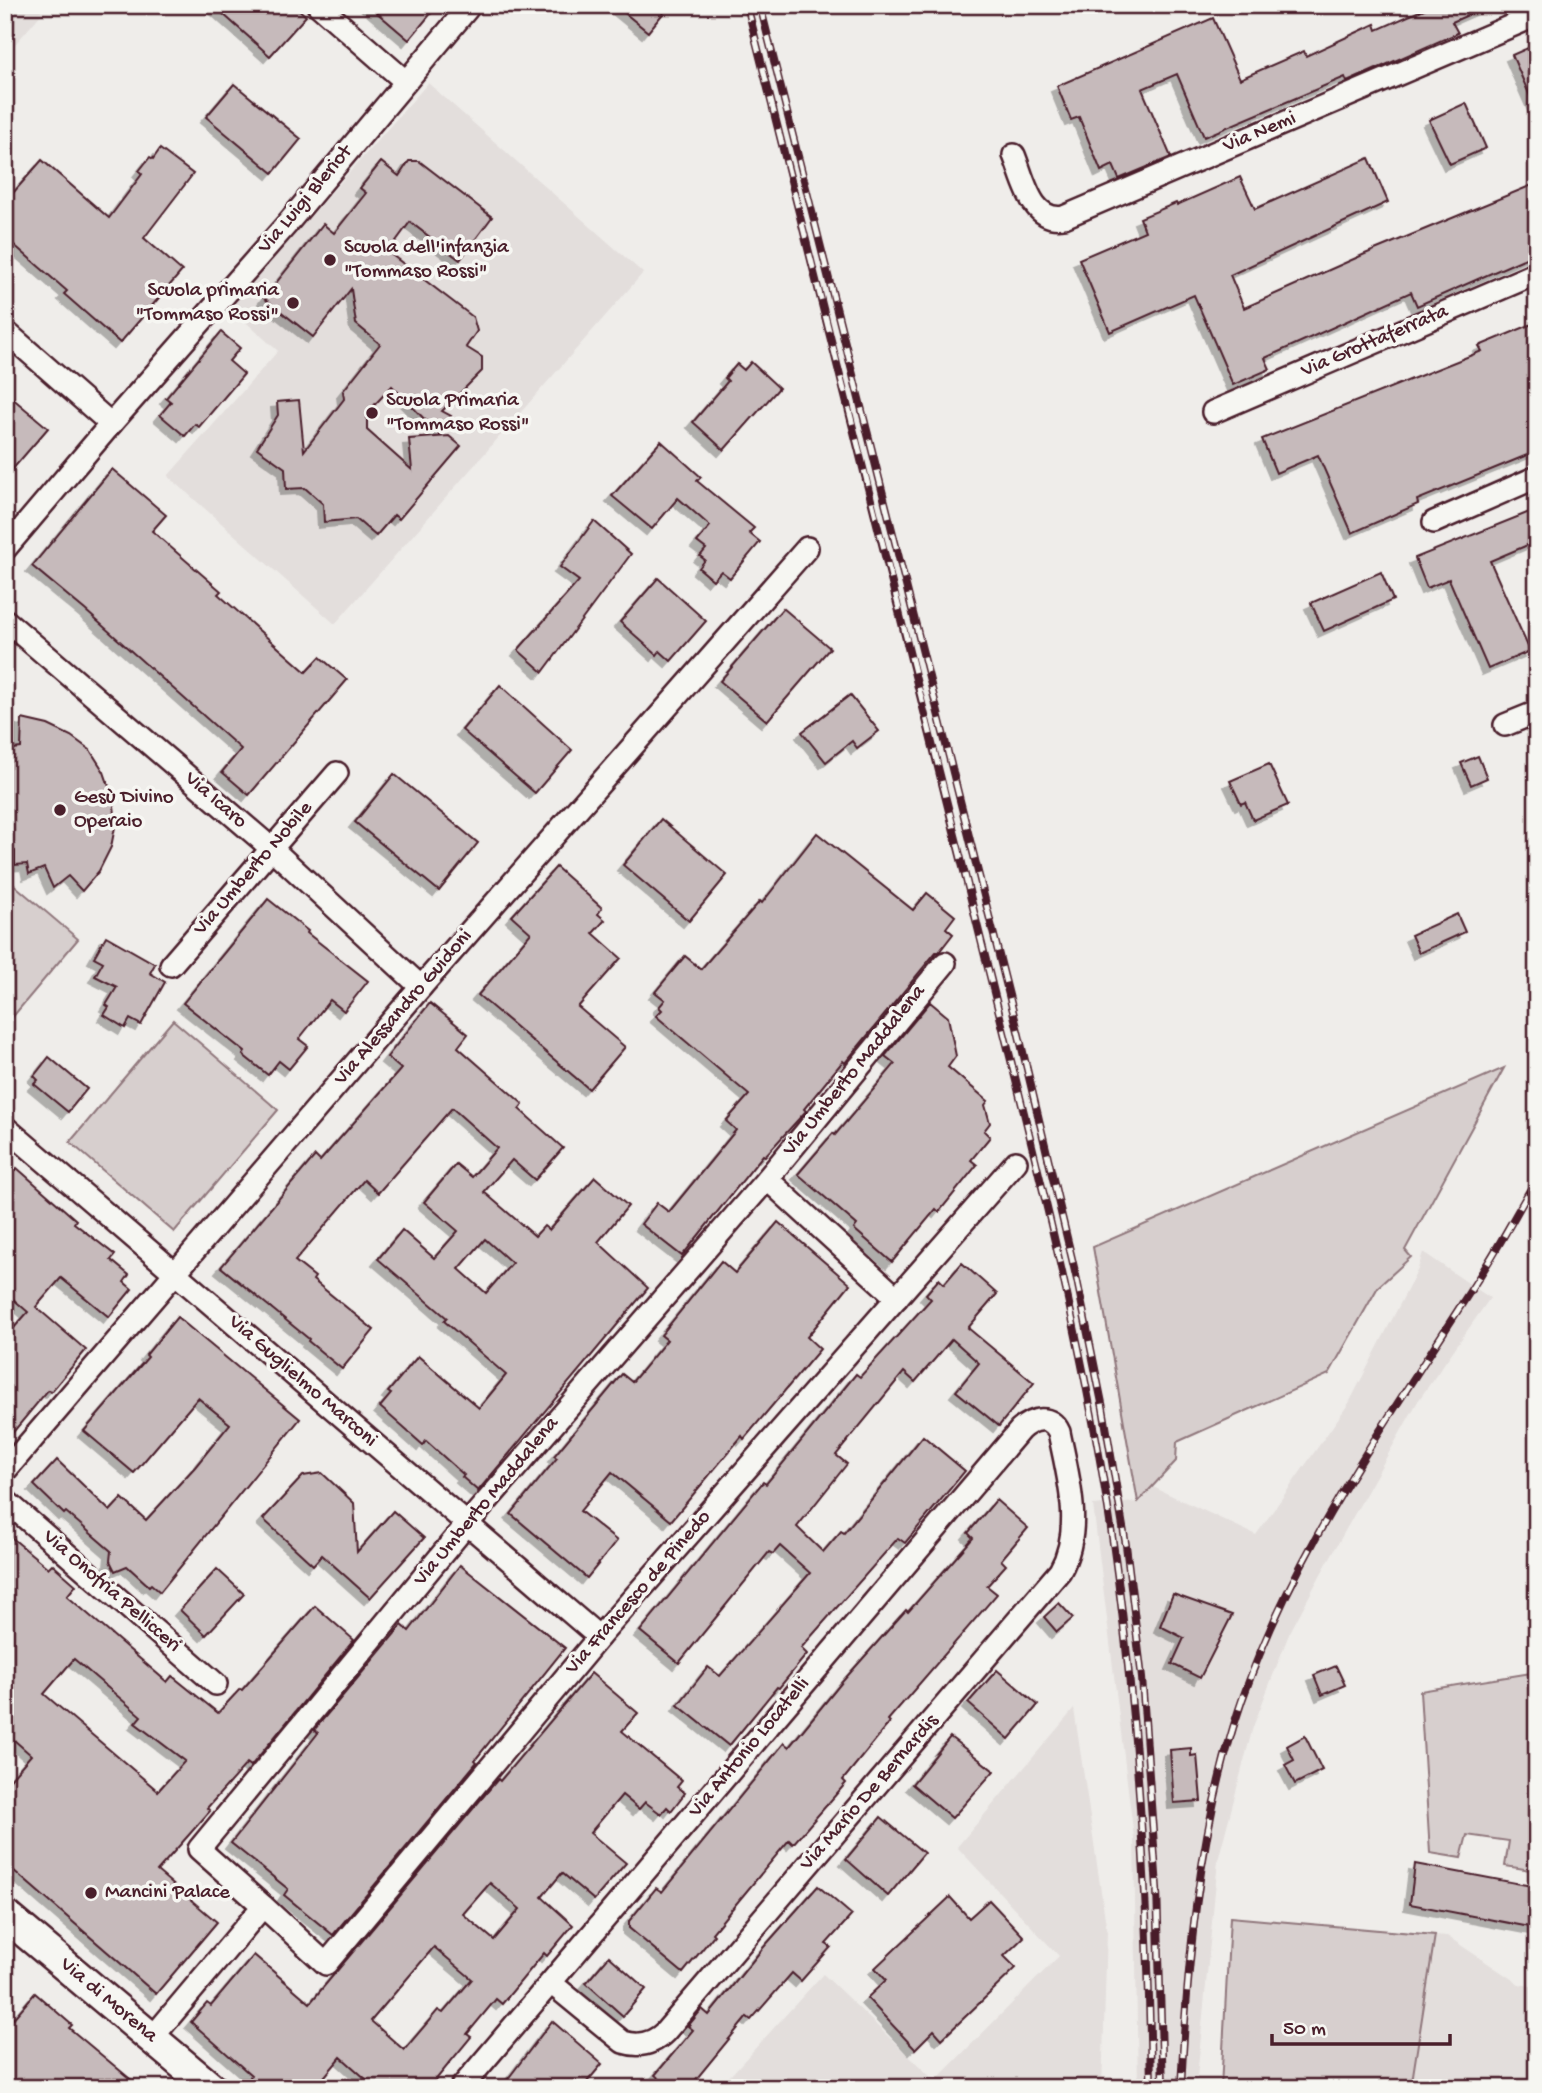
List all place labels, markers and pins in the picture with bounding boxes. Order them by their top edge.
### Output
place label: Scuola dell'infanzia "Tommaso Rossi" [344,236,510,285]
marker: Scuola dell'infanzia "Tommaso Rossi" [322,252,338,268]
place label: Scuola primaria "Tommaso Rossi" [136,279,280,328]
marker: Scuola primaria "Tommaso Rossi" [285,295,301,311]
place label: Scuola Primaria "Tommaso Rossi" [386,389,529,438]
marker: Scuola Primaria "Tommaso Rossi" [364,405,380,421]
place label: Gesù Divino Operaio [74,786,174,835]
marker: Gesù Divino Operaio [52,802,68,818]
place label: Mancini Palace [105,1881,231,1906]
marker: Mancini Palace [83,1885,99,1901]

